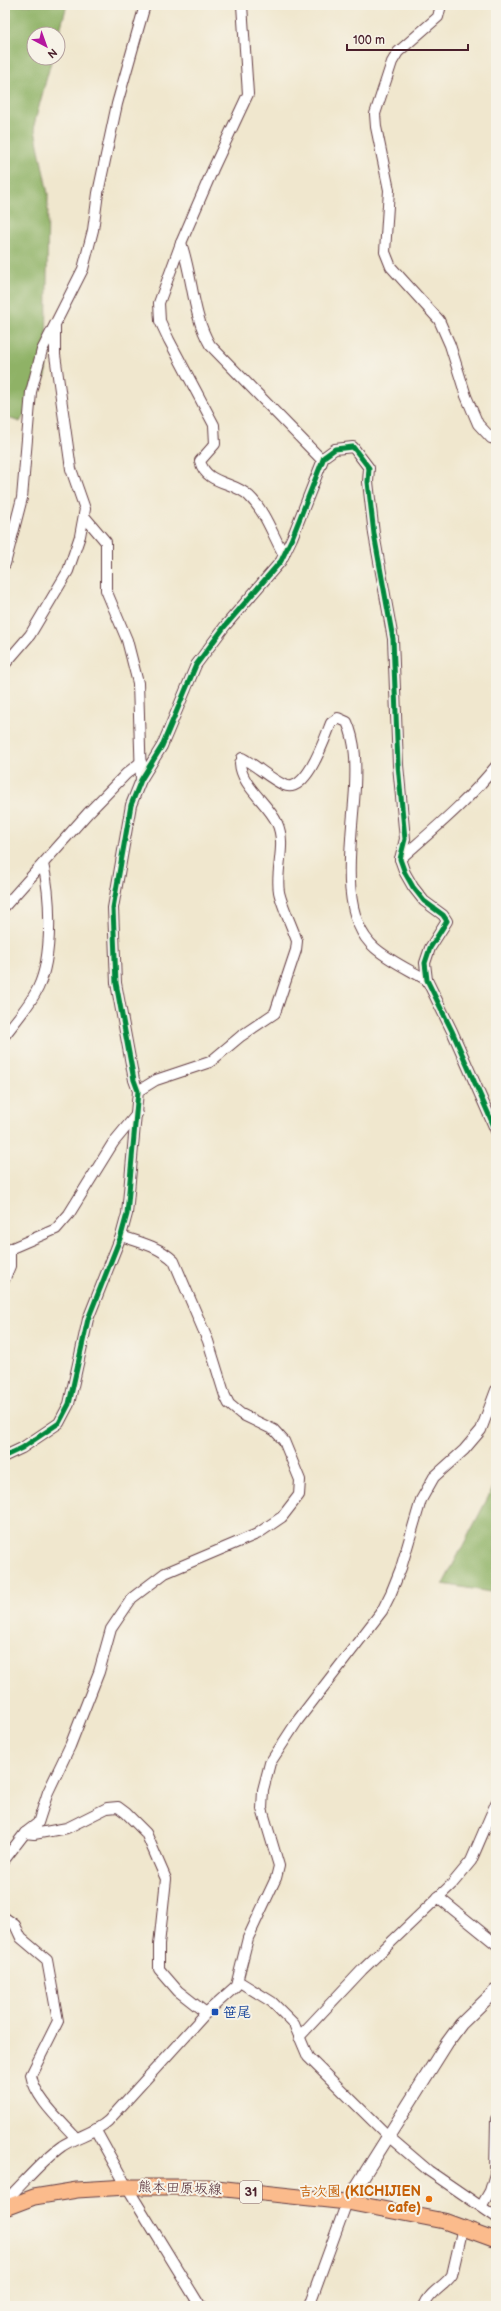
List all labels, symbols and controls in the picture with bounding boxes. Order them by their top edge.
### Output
north arrow [26,26,66,66]
scale bar [347,26,468,52]
text: 100 m [353,33,385,48]
text: N [45,46,60,61]
place label: 笹尾 [223,2004,251,2021]
marker: 笹尾 [210,2007,220,2017]
street label: 熊本田原坂線 [138,2178,222,2198]
road number: 31 [240,2181,262,2203]
place label: 吉次園 (KICHIJIEN cafe) [299,2183,421,2216]
marker: 吉次園 (KICHIJIEN cafe) [424,2194,434,2204]

